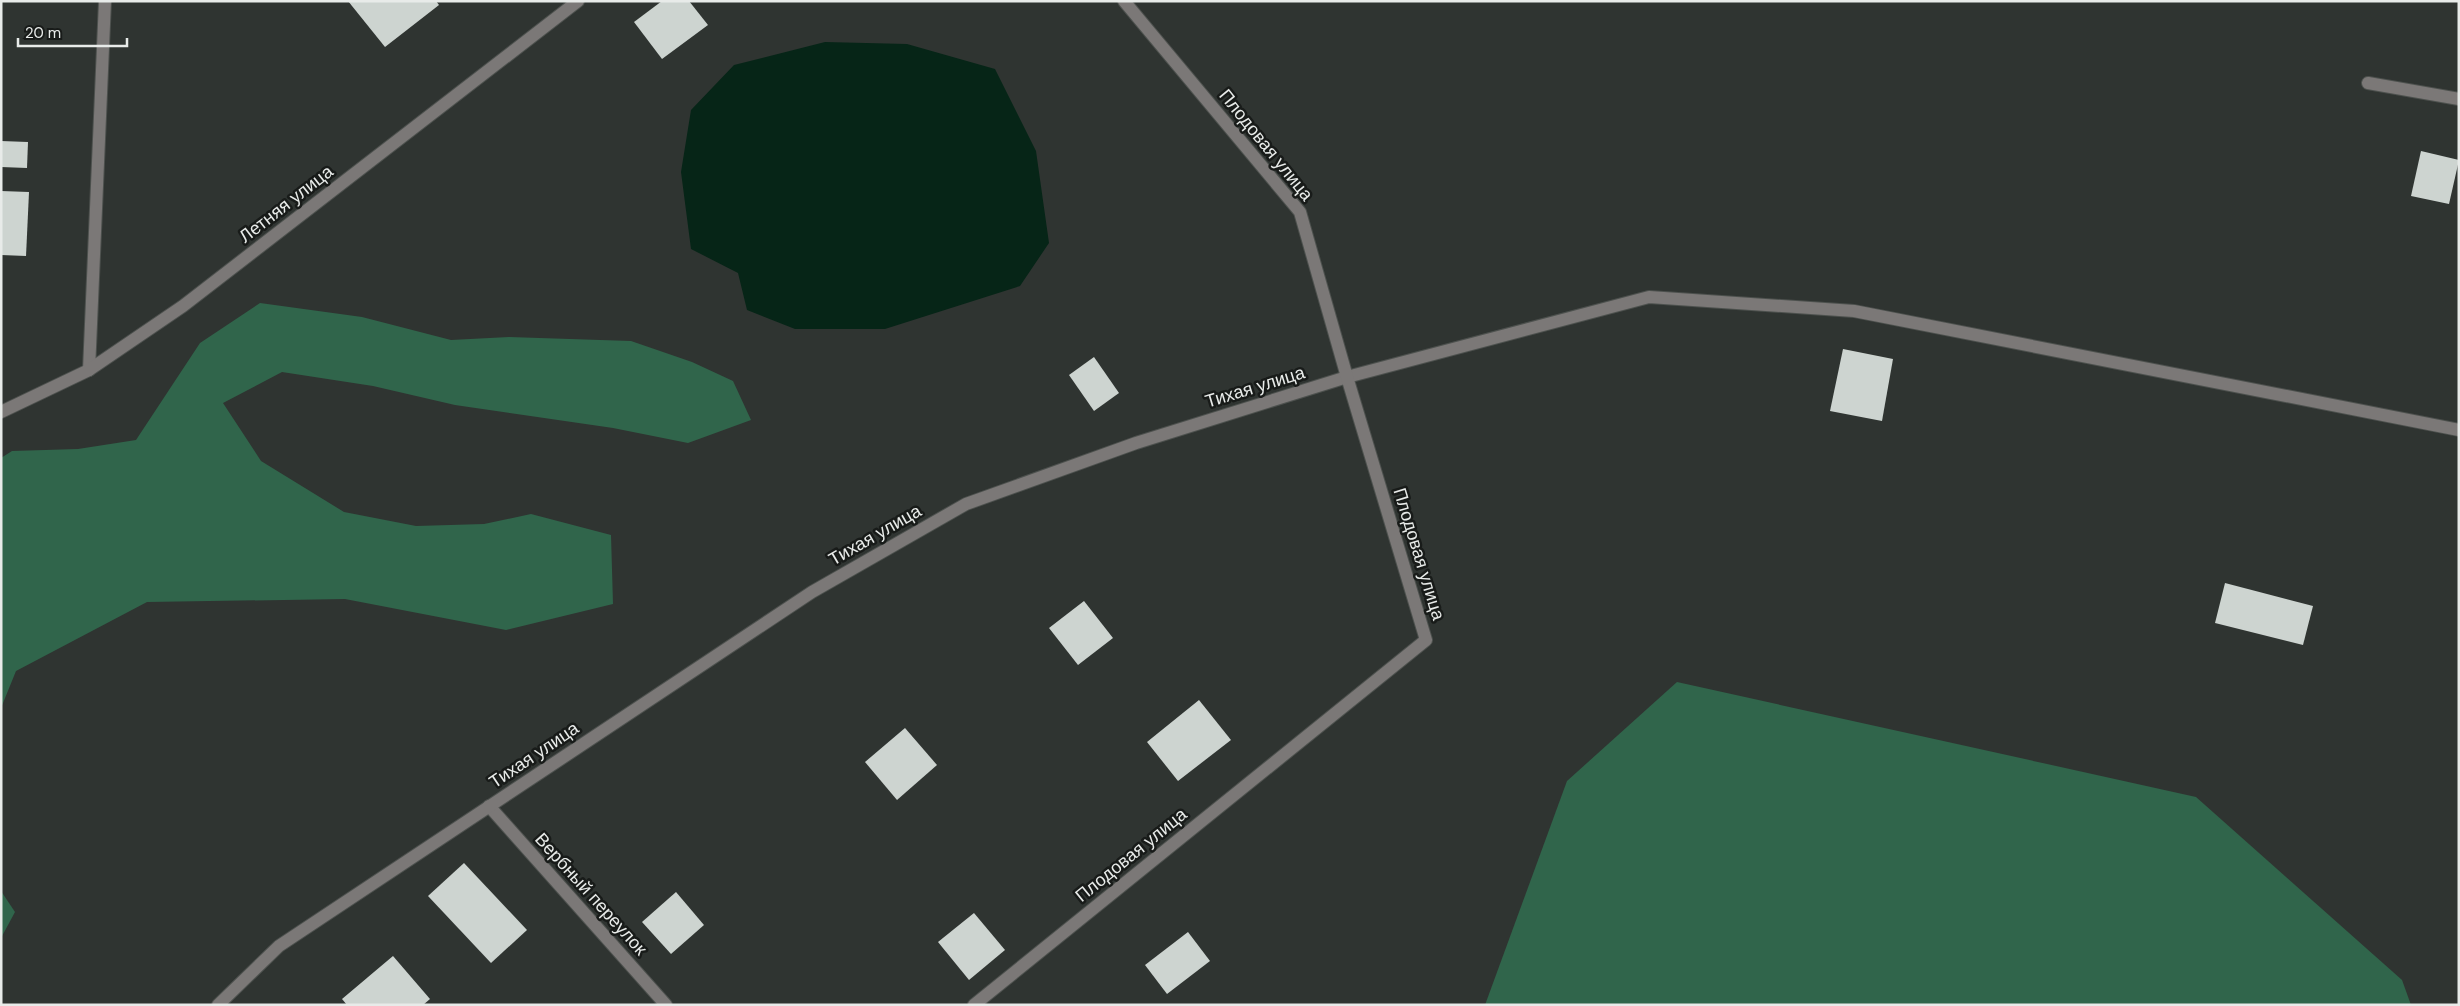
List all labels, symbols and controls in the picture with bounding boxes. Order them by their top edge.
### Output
scale bar [18,15,126,47]
text: 20 m [25,23,61,43]
street label: Плодовая улица [1214,84,1319,207]
street label: Летняя улица [234,159,339,248]
street label: Тихая улица [1202,360,1309,414]
street label: Плодовая улица [1387,485,1451,624]
street label: Тихая улица [824,498,926,571]
street label: Тихая улица [485,716,584,794]
street label: Плодовая улица [1070,802,1193,907]
street label: Вербный переулок [530,828,652,960]

